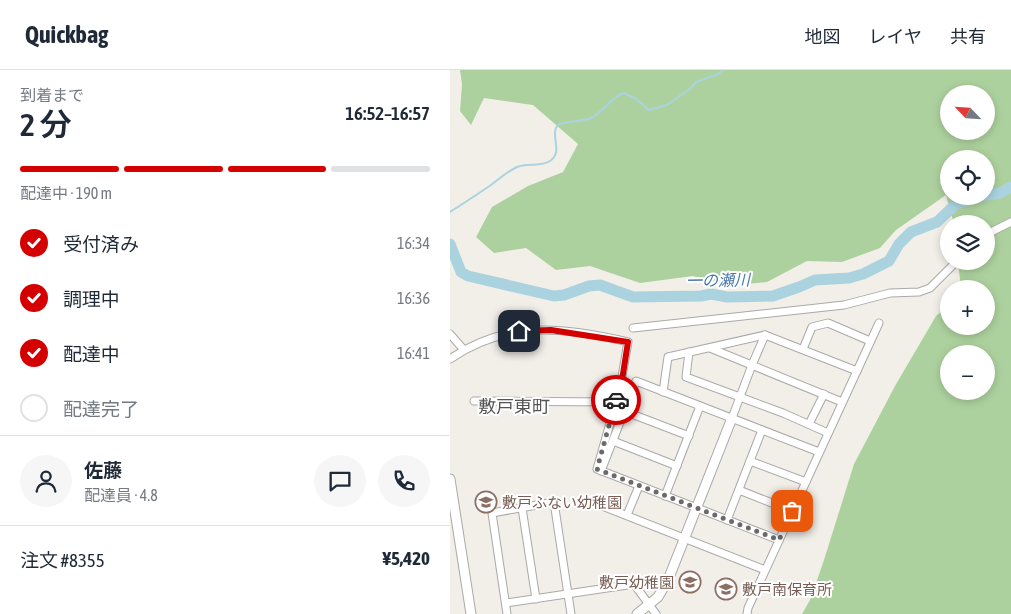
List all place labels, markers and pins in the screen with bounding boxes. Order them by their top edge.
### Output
pin [498,310,540,352]
school or university icon: 敷戸ふない幼稚園 [474,490,498,514]
pin [771,490,813,532]
place label: 敷戸ふない幼稚園 [502,494,622,511]
school or university icon: 敷戸幼稚園 [678,570,702,594]
place label: 敷戸幼稚園 [599,574,674,591]
school or university icon: 敷戸南保育所 [714,577,738,601]
place label: 敷戸南保育所 [742,581,832,598]

